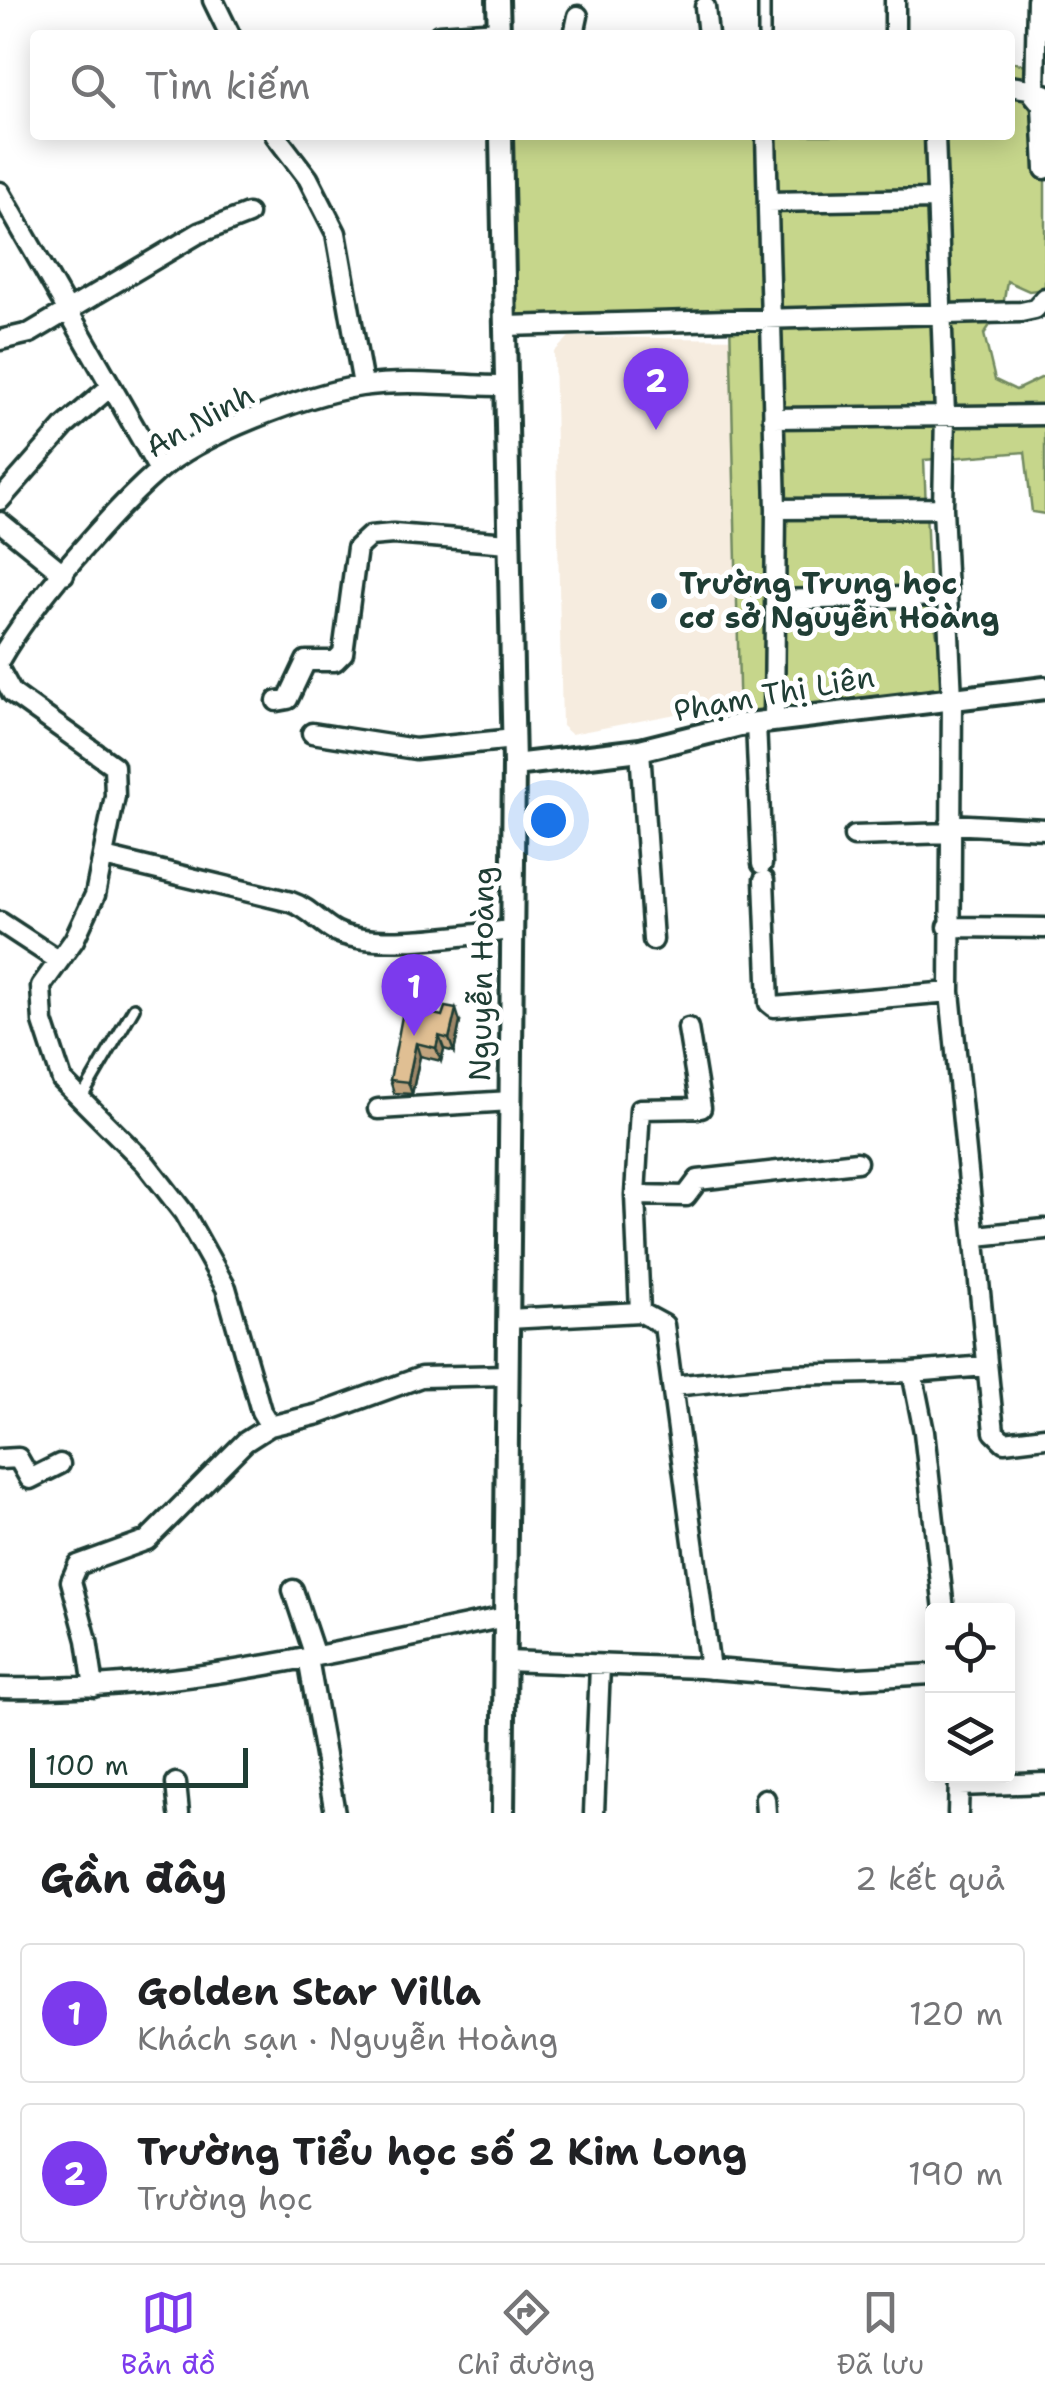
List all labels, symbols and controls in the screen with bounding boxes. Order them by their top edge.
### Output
search box [30,30,1015,140]
icon: search [65,58,120,113]
text: Tìm kiếm [145,60,310,111]
pin: 2 [624,348,688,430]
street label: An Ninh [138,374,261,467]
place label: Trường Trung học cơ sở Nguyễn Hoàng [679,563,1000,638]
marker: Trường Trung học cơ sở Nguyễn Hoàng [648,590,670,612]
street label: Phạm Thị Liên [670,656,878,731]
your location [523,795,574,846]
street label: Nguyễn Hoàng [459,866,504,1082]
pin: 1 [382,954,446,1036]
map controls [925,1603,1015,1783]
button: locate [925,1603,1015,1693]
button: layers [925,1693,1015,1783]
scale bar [30,1743,248,1788]
text: 100 m [45,1746,129,1784]
text: Gần đây [40,1850,227,1906]
text: 2 kết quả [855,1857,1005,1900]
text: Golden Star Villa [137,1966,481,2017]
text: 1 [67,1992,82,2035]
text: 120 m [909,1992,1003,2035]
text: Khách sạn · Nguyễn Hoàng [137,2017,558,2060]
text: Trường Tiểu học số 2 Kim Long [137,2126,747,2177]
text: 2 [63,2152,86,2195]
text: 190 m [908,2152,1003,2195]
text: Trường học [137,2177,313,2220]
tab: Bản đồ [121,2285,215,2383]
tab: Chỉ đường [457,2285,595,2383]
tab: Đã lưu [837,2285,924,2383]

